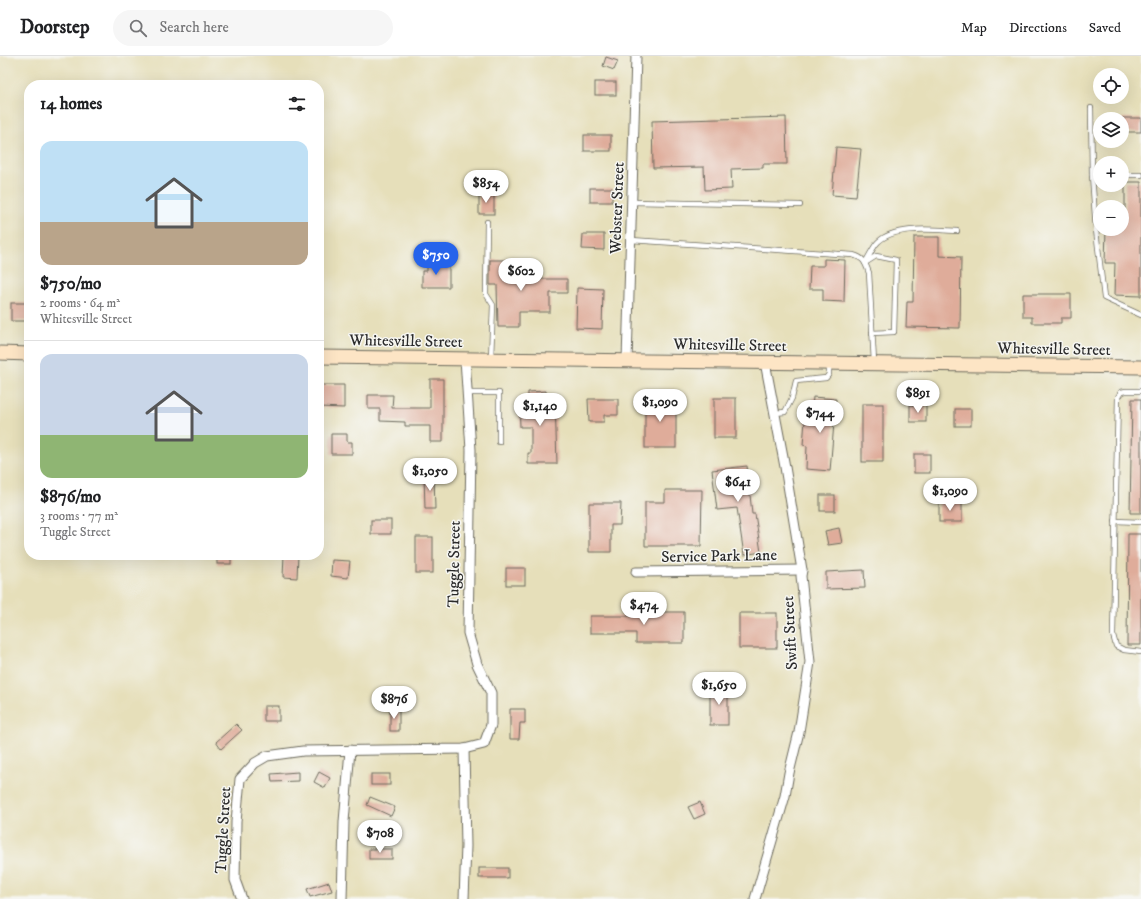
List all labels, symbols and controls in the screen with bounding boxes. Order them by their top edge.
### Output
search box [113,10,393,46]
text: Doorstep [20,16,89,39]
icon: search [127,17,149,39]
text: Search here [159,18,229,37]
text: Map [961,19,987,37]
text: Directions [1009,19,1067,37]
text: Saved [1089,19,1121,37]
map controls [1093,68,1129,236]
button: locate [1093,68,1129,104]
text: 14 homes [40,93,102,115]
icon: filters [286,93,308,115]
button: layers [1093,112,1129,148]
button: + [1093,156,1129,192]
street label: Webster Street [605,162,629,255]
icon: home [138,167,210,239]
pin: $854 [462,170,510,204]
text: $854 [473,175,499,191]
button: − [1093,200,1129,236]
pin: $750 [412,242,460,276]
text: $750 [422,247,450,263]
pin: $602 [497,258,545,292]
text: $602 [507,263,535,279]
text: $750/mo [40,273,101,295]
text: 2 rooms · 64 m² [40,295,120,311]
text: Whitesville Street [40,311,132,327]
street label: Whitesville Street [348,330,463,352]
street label: Whitesville Street [672,334,787,356]
street label: Whitesville Street [996,338,1111,360]
icon: home [138,380,210,452]
pin: $891 [894,380,942,414]
text: $891 [906,385,930,401]
pin: $1,090 [627,389,693,423]
pin: $1,140 [507,393,573,427]
text: $1,090 [642,394,678,410]
text: $1,140 [523,398,557,414]
pin: $744 [796,400,844,434]
text: $744 [806,405,834,421]
pin: $1,050 [397,458,463,492]
text: $1,050 [412,463,448,479]
pin: $641 [714,469,762,503]
text: $641 [725,474,751,490]
pin: $1,090 [917,478,983,512]
text: $1,090 [932,483,968,499]
text: $876/mo [40,486,101,508]
text: 3 rooms · 77 m² [40,508,118,524]
street label: Tuggle Street [443,520,465,608]
text: Tuggle Street [40,524,111,540]
street label: Service Park Lane [661,545,777,567]
pin: $474 [620,592,668,626]
street label: Swift Street [778,595,802,671]
text: $474 [630,597,658,613]
pin: $1,650 [686,672,752,706]
text: $1,650 [701,677,737,693]
pin: $876 [370,686,418,720]
text: $876 [380,691,408,707]
street label: Tuggle Street [211,786,235,874]
pin: $708 [356,820,404,854]
text: $708 [366,825,394,841]

